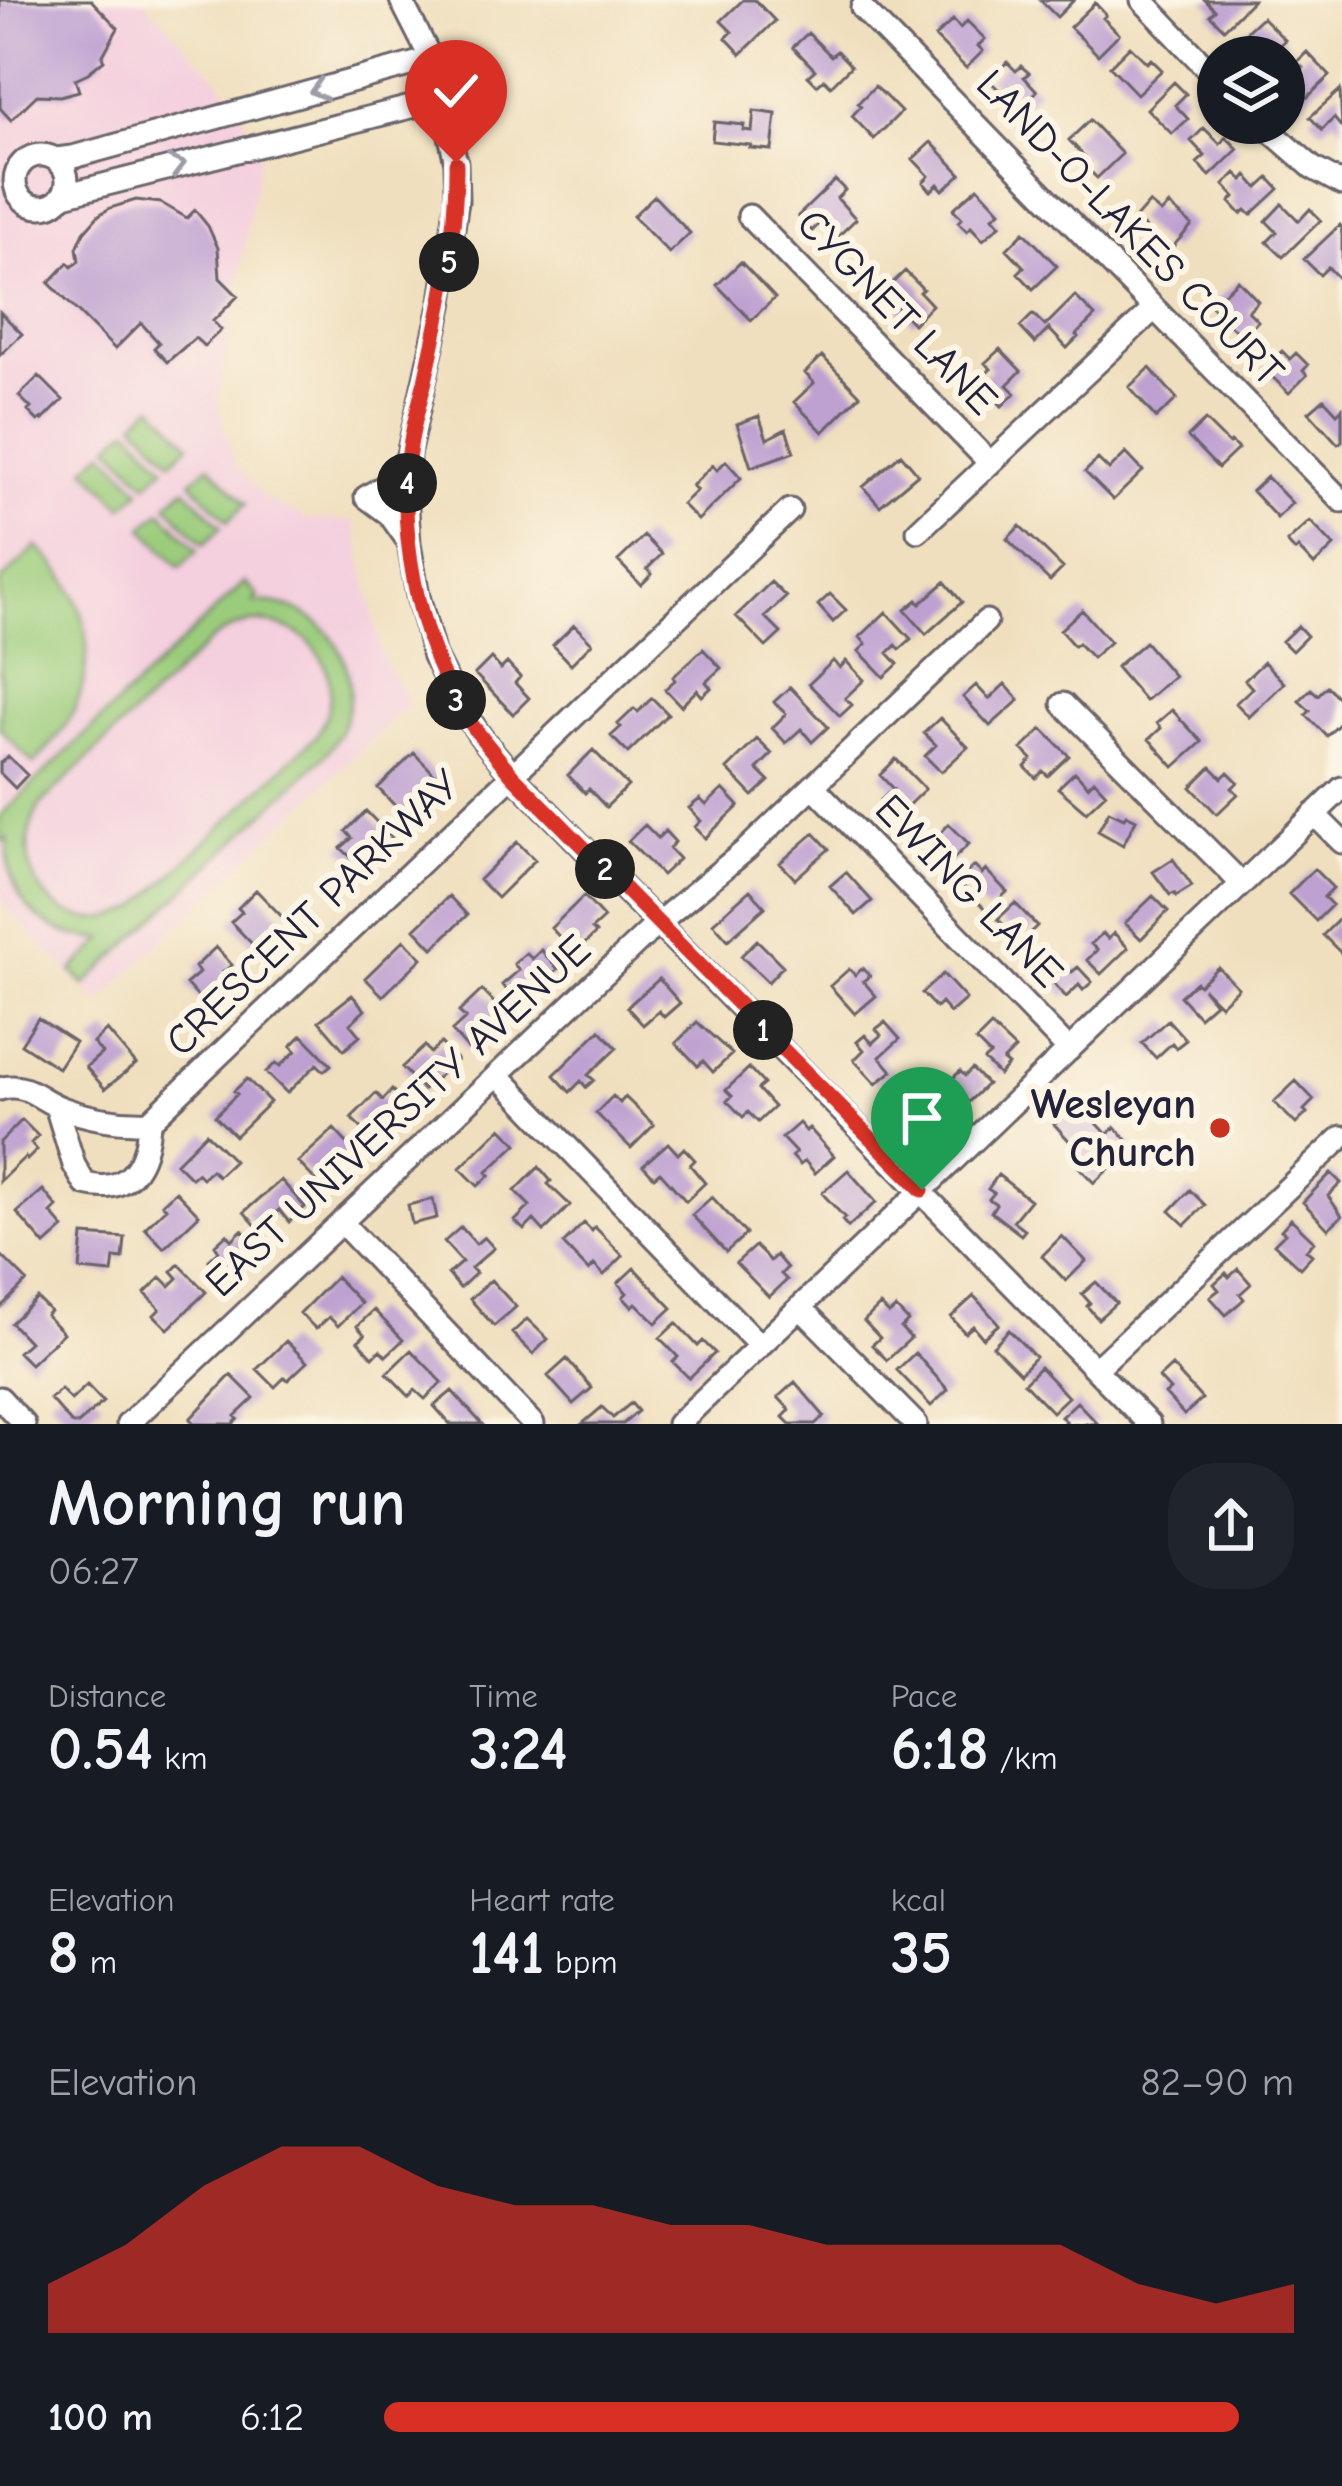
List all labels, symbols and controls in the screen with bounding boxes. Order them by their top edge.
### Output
map controls [1197,36,1305,144]
button: layers [1197,36,1305,144]
pin [405,40,507,163]
icon: check [423,58,489,124]
street label: LAND-O-LAKES COURT [966,60,1294,396]
one-way arrow [308,76,329,101]
one-way arrow [166,154,186,179]
street label: CYGNET LANE [787,199,1007,425]
pin: 5 [419,232,479,292]
text: 5 [440,243,458,281]
pin: 4 [377,453,437,513]
text: 4 [399,464,415,502]
pin: 3 [426,670,486,730]
text: 3 [448,681,464,719]
street label: CRESCENT PARKWAY [156,760,470,1066]
street label: EWING LANE [865,785,1073,997]
pin: 2 [575,839,635,899]
text: 2 [597,850,613,888]
street label: EAST UNIVERSITY AVENUE [196,925,600,1307]
pin: 1 [733,1000,793,1060]
text: 1 [757,1011,769,1049]
pin [871,1067,973,1190]
place label: Wesleyan Church [1031,1080,1196,1177]
icon: arrive [889,1085,955,1151]
marker: Wesleyan Church [1207,1115,1233,1141]
button: share [1168,1463,1294,1589]
text: Morning run [48,1466,406,1542]
text: 06:27 [48,1549,139,1594]
text: Distance [48,1677,166,1715]
text: Time [469,1677,538,1715]
text: Pace [891,1677,957,1715]
text: 0.54 [48,1715,153,1784]
text: 3:24 [469,1715,568,1784]
text: 6:18 [891,1715,989,1784]
text: km [153,1739,207,1777]
text: /km [989,1739,1057,1777]
text: Elevation [48,1881,174,1919]
text: Heart rate [469,1881,615,1919]
text: kcal [891,1881,946,1919]
text: 8 [48,1919,79,1988]
text: 141 [469,1919,544,1988]
text: 35 [891,1919,952,1988]
text: m [79,1943,117,1981]
text: bpm [544,1943,618,1981]
text: Elevation [48,2060,197,2105]
text: 82–90 m [1140,2060,1294,2105]
text: 100 m [48,2395,153,2440]
text: 6:12 [240,2395,304,2440]

